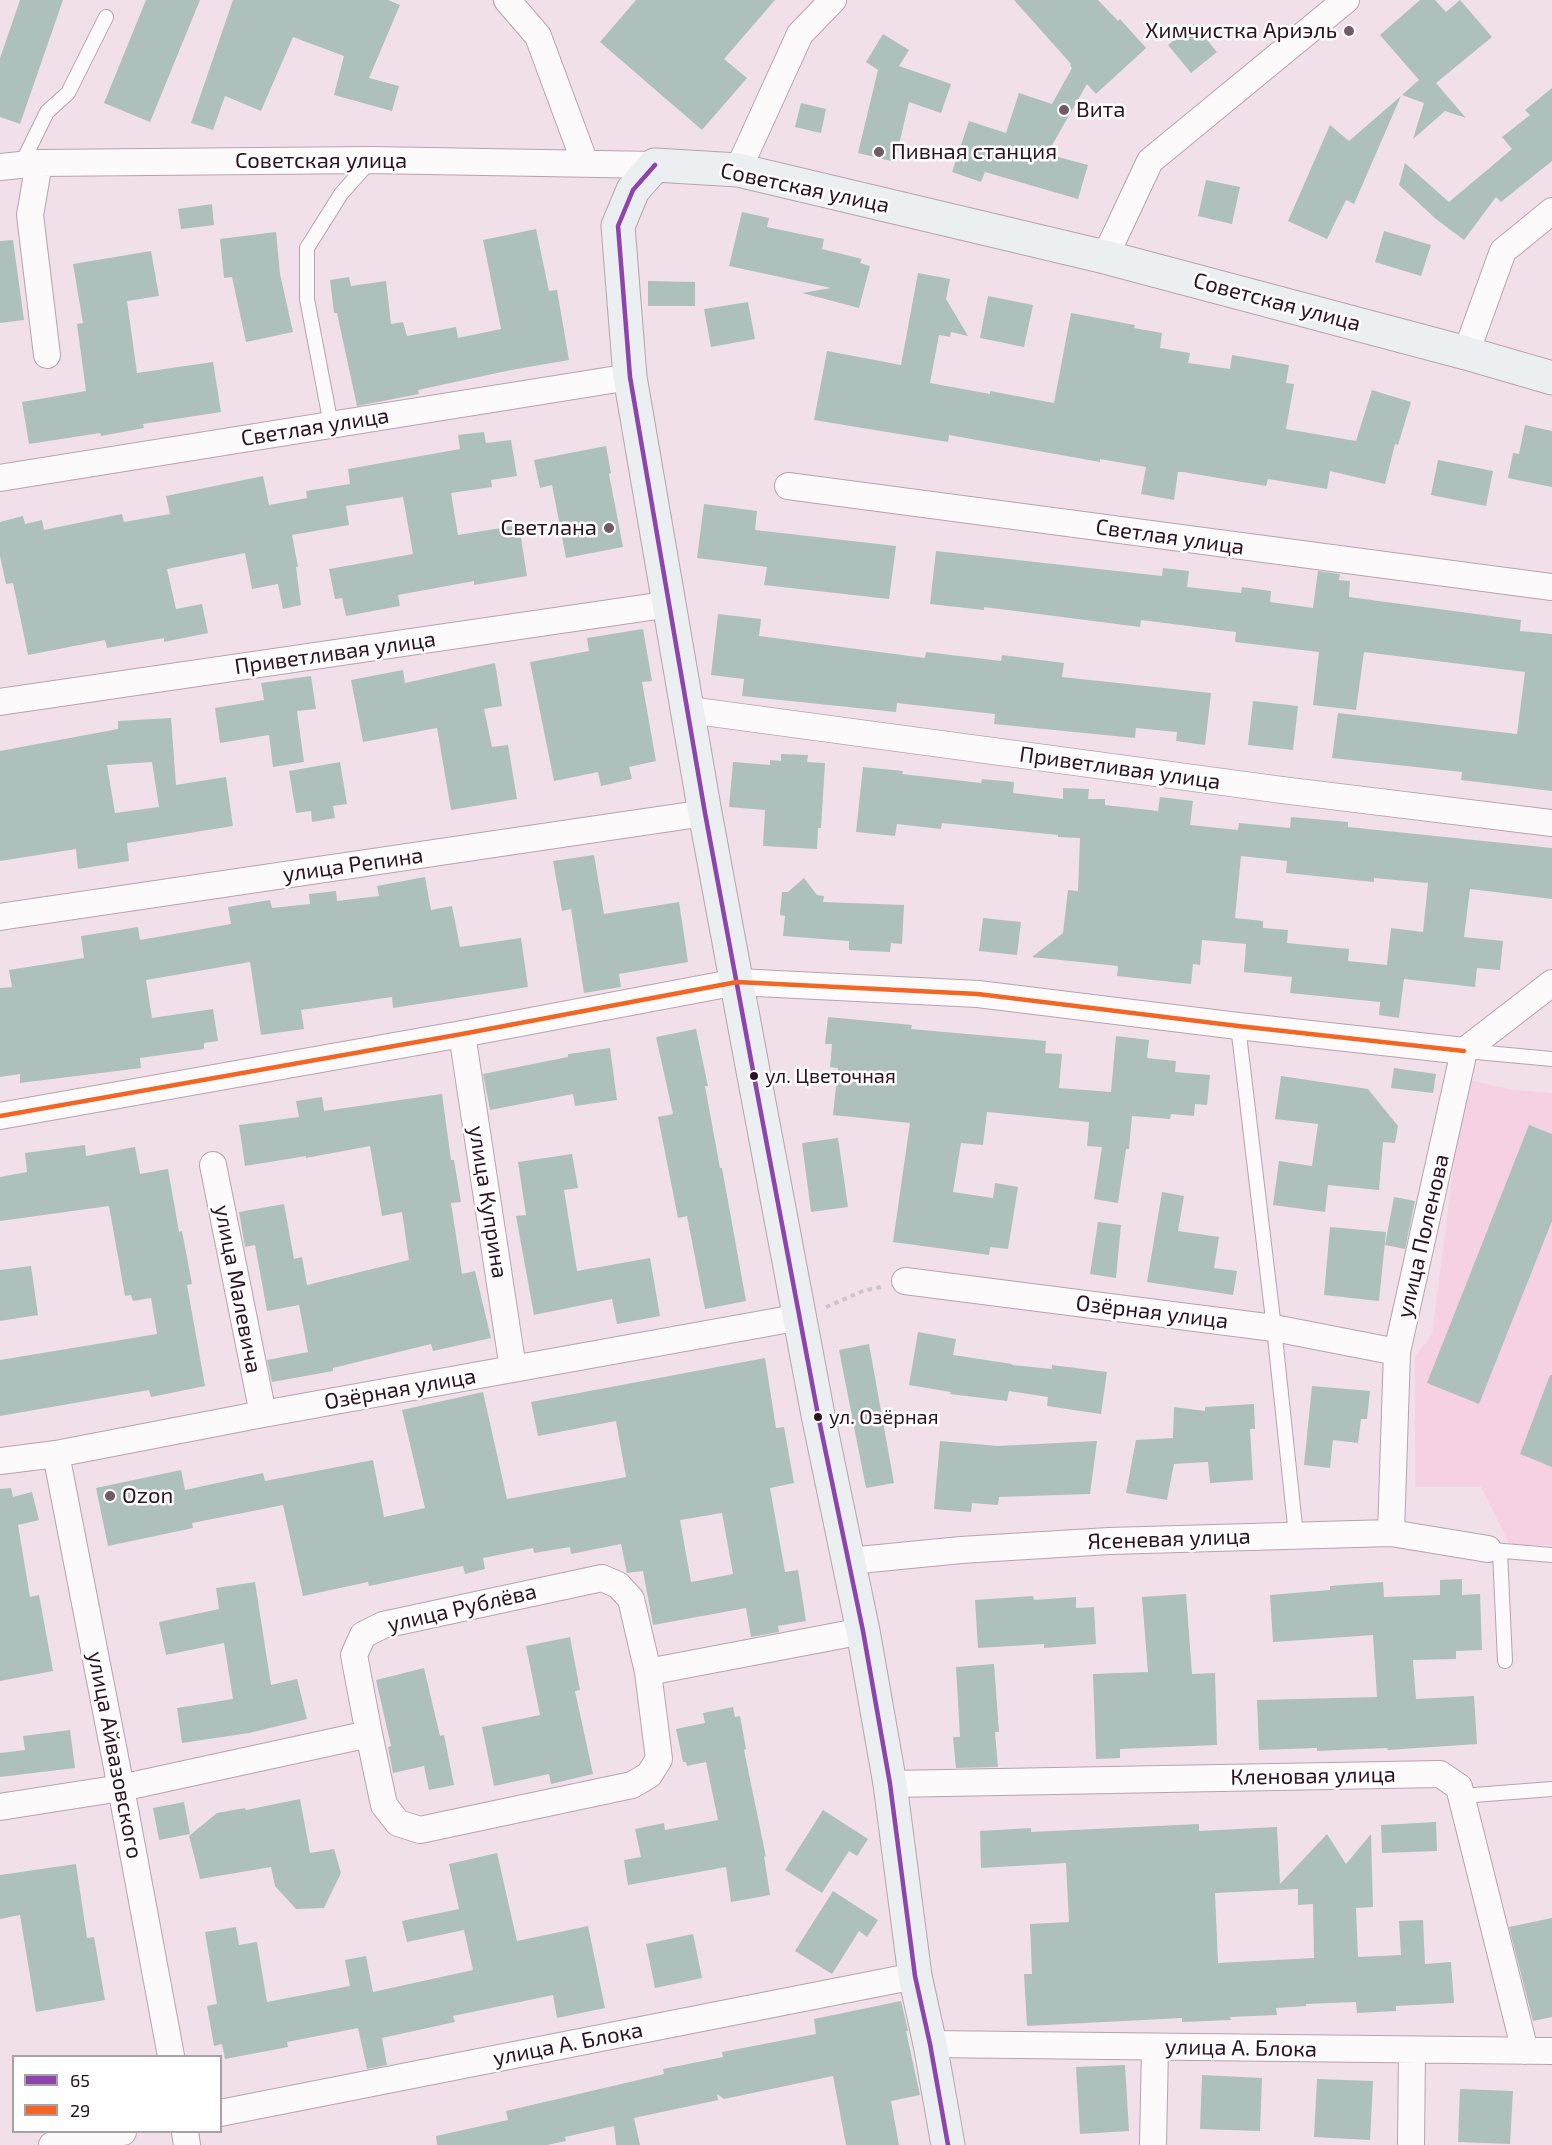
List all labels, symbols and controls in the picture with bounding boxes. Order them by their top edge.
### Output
place label: Химчистка Ариэль [1145,18,1337,44]
marker: Химчистка Ариэль [1342,24,1356,38]
place label: Вита [1076,97,1125,123]
marker: Вита [1057,103,1071,117]
place label: Пивная станция [891,139,1057,165]
marker: Пивная станция [872,145,886,159]
street label: Советская улица [235,148,407,174]
street label: Советская улица [718,157,892,219]
street label: Советская улица [1190,267,1364,337]
street label: Светлая улица [239,402,391,452]
street label: Светлая улица [1094,514,1246,560]
place label: Светлана [501,515,597,541]
marker: Светлана [602,521,616,535]
street label: Приветливая улица [233,626,437,680]
street label: Приветливая улица [1018,741,1222,795]
street label: улица Репина [281,842,425,888]
place label: ул. Цветочная [765,1064,896,1088]
marker: ул. Цветочная [748,1070,760,1082]
street label: улица Куприна [463,1124,513,1280]
street label: улица Поленова [1391,1151,1455,1321]
street label: улица Малевича [209,1203,267,1375]
street label: Озёрная улица [1074,1290,1230,1334]
street label: Озёрная улица [322,1363,478,1415]
place label: ул. Озёрная [829,1405,938,1429]
marker: ул. Озёрная [812,1411,824,1423]
place label: Ozon [122,1483,173,1509]
marker: Ozon [103,1489,117,1503]
street label: Ясеневая улица [1087,1523,1251,1555]
street label: улица Рублёва [385,1578,539,1638]
street label: улица Айвазовского [82,1649,148,1861]
street label: Кленовая улица [1230,1761,1396,1791]
street label: улица А. Блока [491,2017,645,2071]
street label: улица А. Блока [1165,2033,1317,2063]
legend [12,2055,222,2133]
text: 65 [70,2069,90,2091]
text: 29 [70,2099,90,2121]

